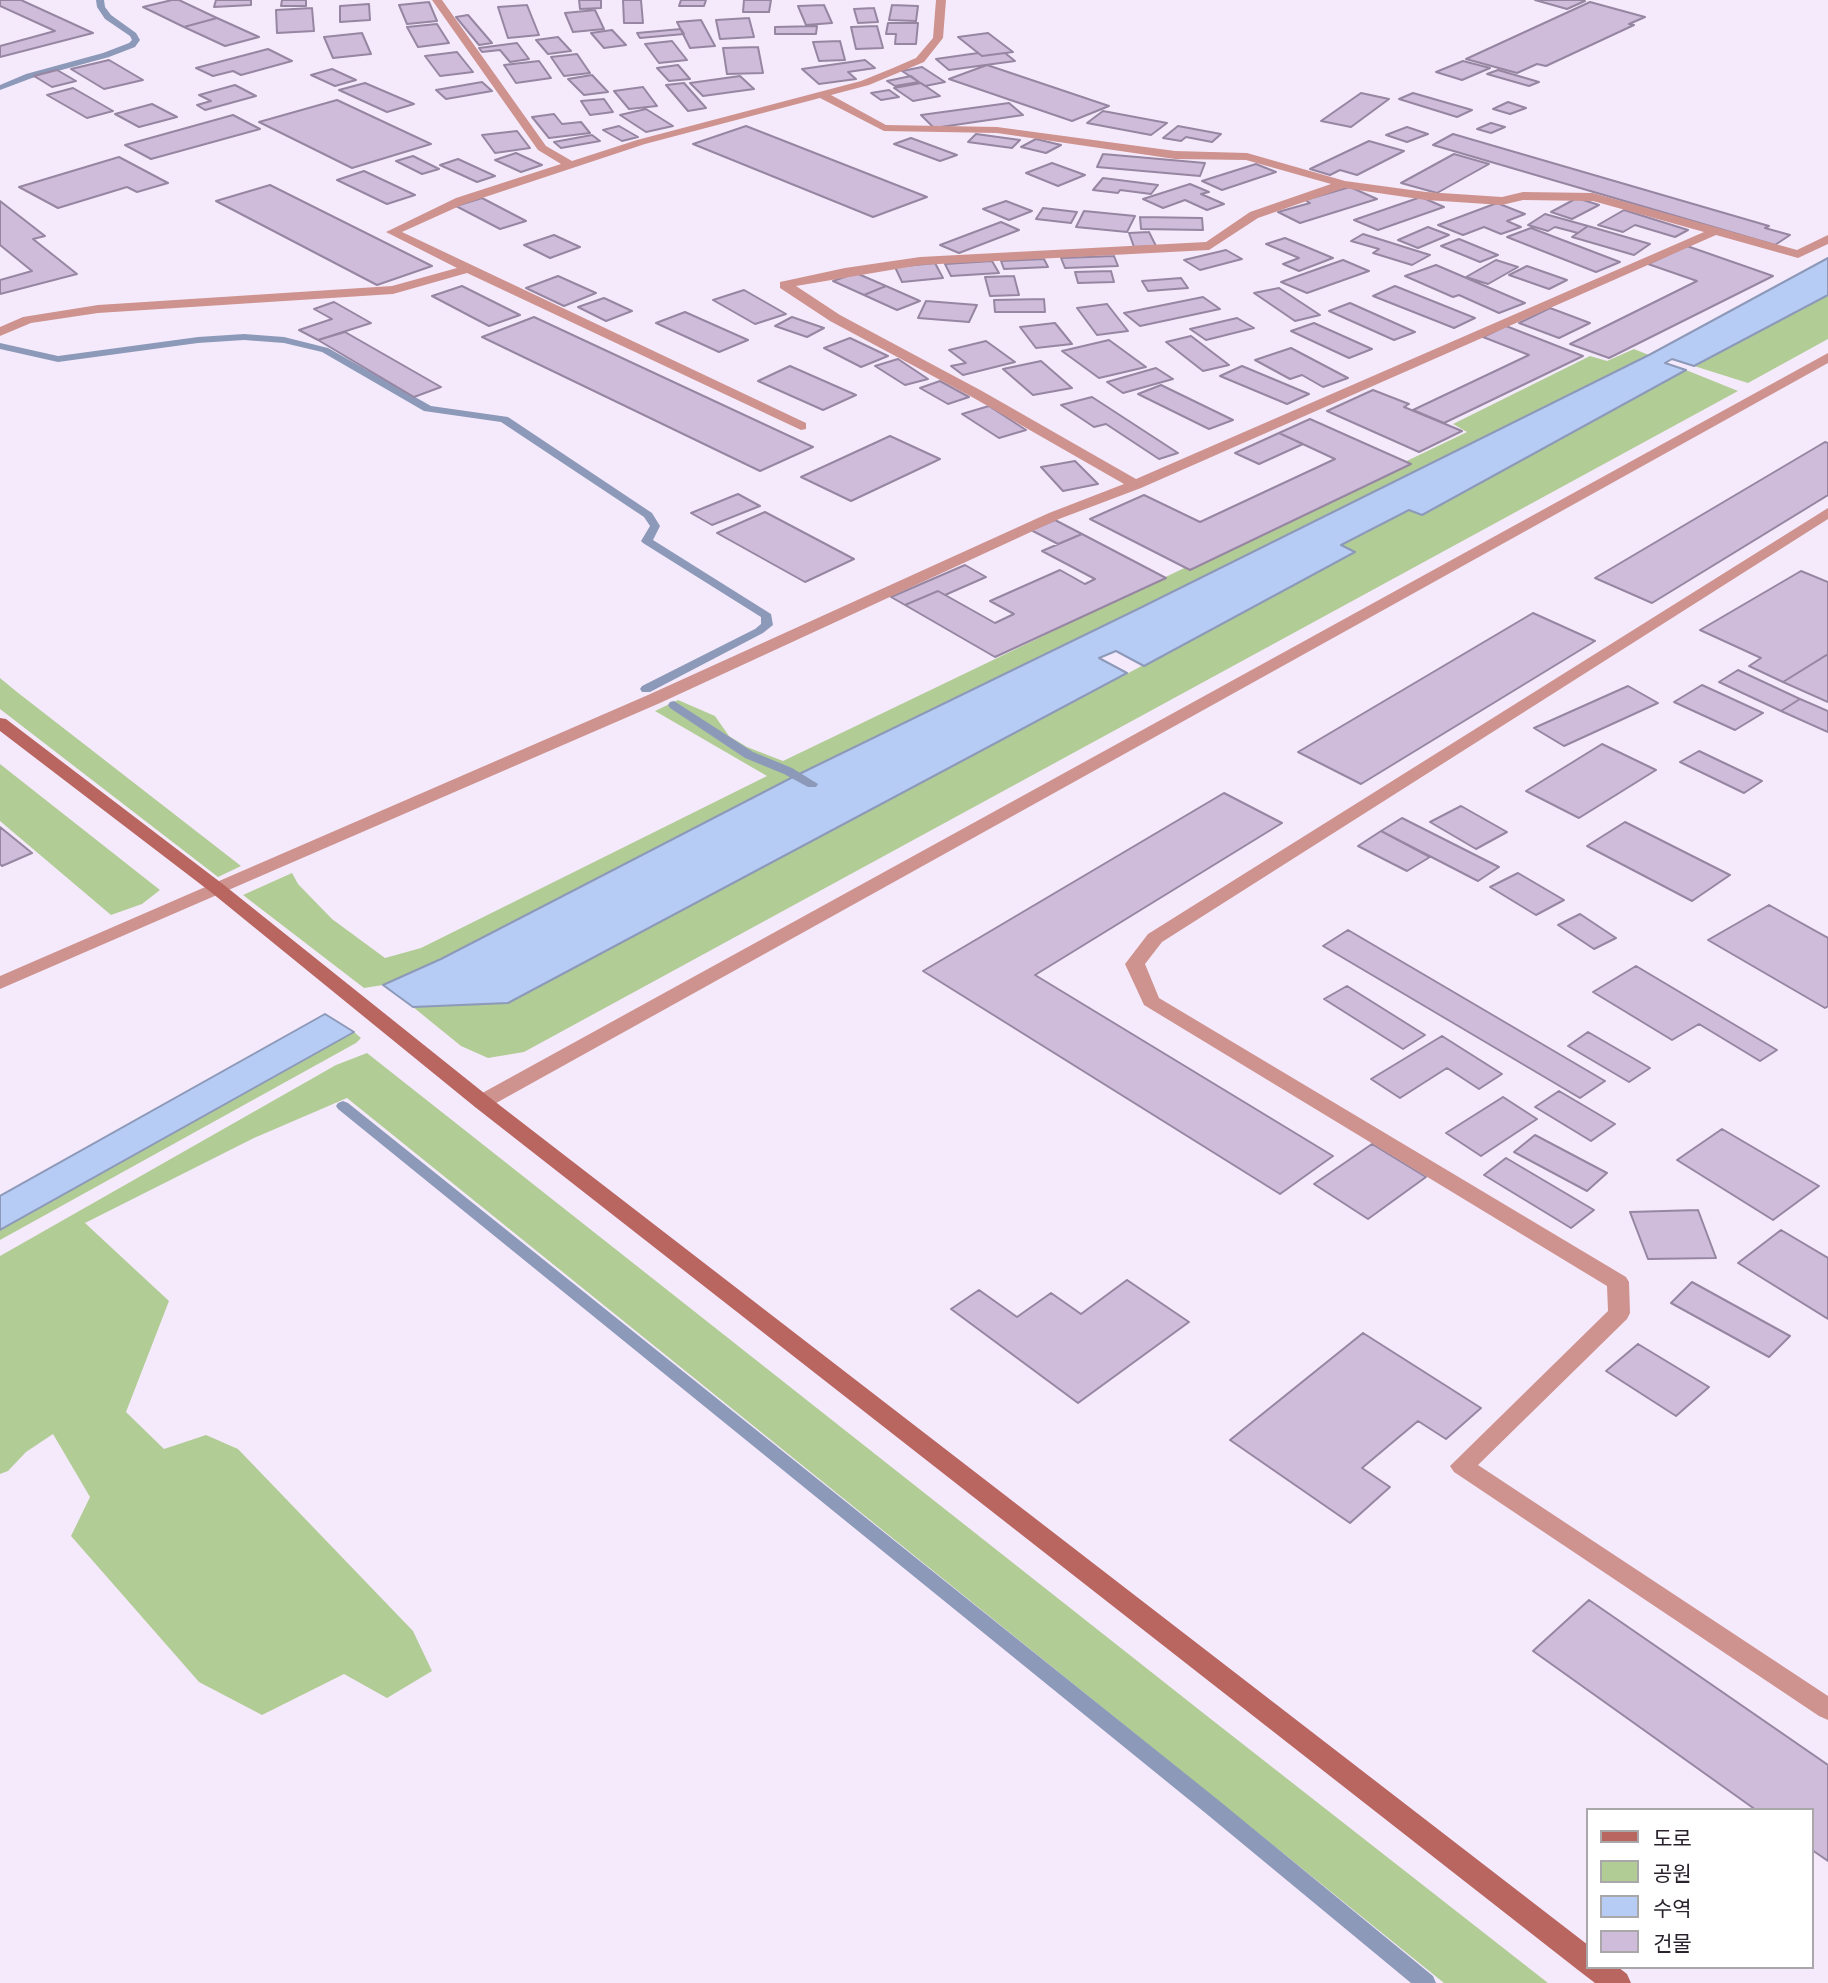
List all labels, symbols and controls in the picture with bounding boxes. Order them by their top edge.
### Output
legend [1587,1808,1814,1969]
text: 도로 [1653,1826,1692,1851]
text: 공원 [1653,1861,1692,1886]
text: 수역 [1653,1896,1692,1921]
text: 건물 [1653,1931,1692,1956]

